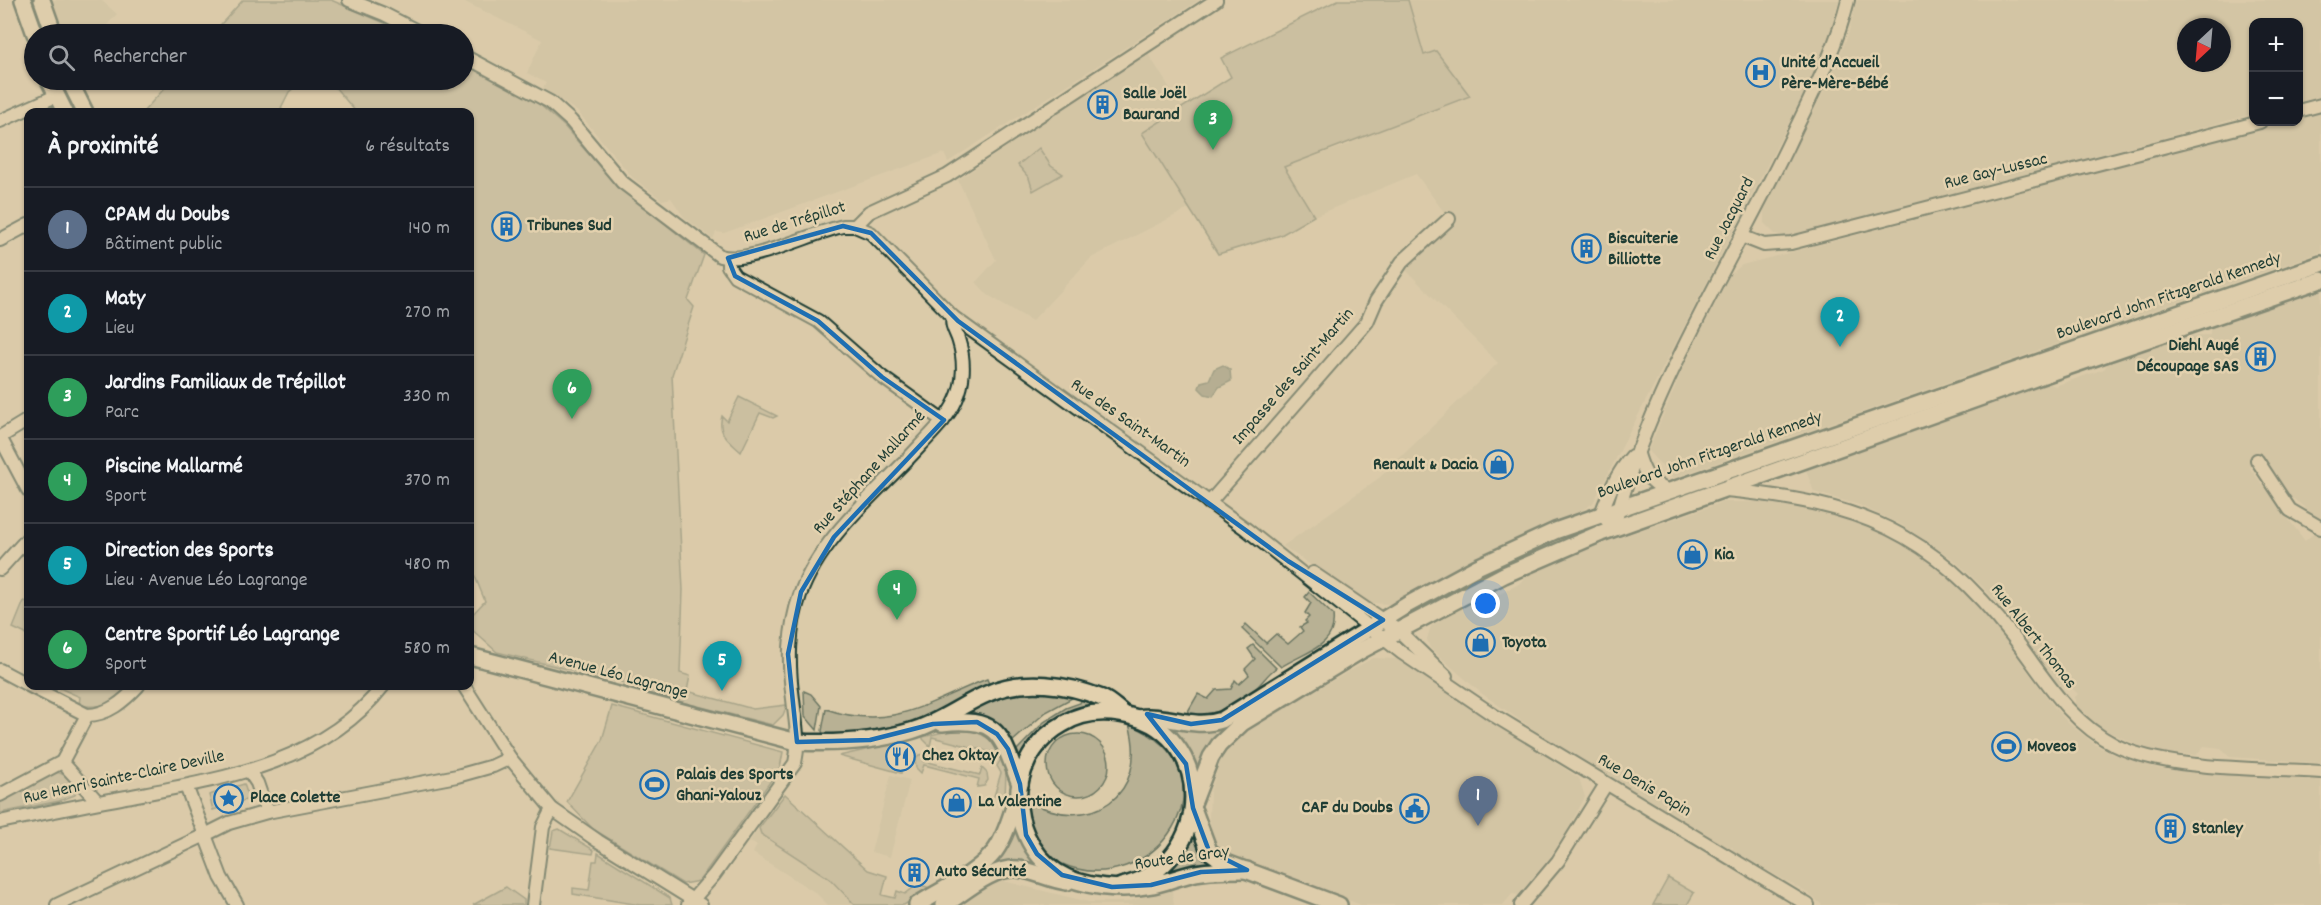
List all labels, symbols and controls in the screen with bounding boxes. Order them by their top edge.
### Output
north arrow [2177,18,2231,72]
map controls [2249,18,2303,126]
button: + [2249,18,2303,72]
search box [24,24,474,90]
icon: search [45,41,78,74]
text: Rechercher [93,42,187,73]
place label: Unité d’Accueil Père-Mère-Bébé [1781,51,1889,97]
hospital icon: Unité d’Accueil Père-Mère-Bébé [1744,57,1776,89]
button: − [2249,72,2303,126]
place label: Salle Joël Baurand [1123,82,1187,128]
building icon: Salle Joël Baurand [1086,88,1118,120]
pin: 3 [1194,100,1232,150]
text: À proximité [48,129,158,166]
text: 6 résultats [365,133,450,161]
street label: Rue Gay-Lussac [1942,147,2050,197]
street label: Rue Jacquard [1698,173,1762,265]
street label: Rue de Trépillot [741,196,849,250]
text: CPAM du Doubs [105,200,230,231]
building icon: Tribunes Sud [490,210,522,242]
place label: Tribunes Sud [527,214,612,239]
text: 1 [65,215,70,243]
text: 140 m [408,215,450,243]
place label: Biscuiterie Billiotte [1608,227,1678,273]
text: Bâtiment public [105,231,222,259]
building icon: Biscuiterie Billiotte [1571,233,1603,265]
street label: Boulevard John Fitzgerald Kennedy [2053,247,2285,347]
text: Maty [105,284,145,315]
pin: 2 [1820,298,1860,347]
text: 2 [63,299,72,327]
text: 270 m [404,299,450,327]
street label: Impasse des Saint-Martin [1227,303,1361,451]
text: Lieu [105,315,134,343]
place label: Diehl Augé Découpage SAS [2137,334,2239,380]
building icon: Diehl Augé Découpage SAS [2244,340,2276,372]
text: Jardins Familiaux de Trépillot [105,368,346,399]
pin: 6 [552,370,592,419]
street label: Rue des Saint-Martin [1065,373,1195,475]
text: 3 [63,383,72,411]
text: 330 m [403,383,450,411]
text: Parc [105,399,139,427]
street label: Rue Stéphane Mallarmé [807,405,933,540]
street label: Boulevard John Fitzgerald Kennedy [1594,406,1826,506]
shop icon: Renault & Dacia [1483,449,1515,481]
text: Piscine Mallarmé [105,452,243,483]
place label: Renault & Dacia [1373,453,1479,478]
text: 4 [63,467,72,495]
text: 370 m [404,467,450,495]
text: Sport [105,483,147,511]
text: Direction des Sports [105,536,274,567]
shop icon: Kia [1677,539,1709,571]
place label: Kia [1714,543,1735,568]
text: 5 [63,551,72,579]
text: 480 m [404,551,450,579]
text: Lieu · Avenue Léo Lagrange [105,567,308,595]
pin: 4 [878,570,916,620]
street label: Rue Albert Thomas [1984,579,2082,695]
your location [1471,589,1500,618]
text: Centre Sportif Léo Lagrange [105,620,340,651]
shop icon: Toyota [1465,627,1497,659]
place label: Toyota [1502,631,1547,656]
text: 6 [63,635,72,663]
text: 580 m [404,635,450,663]
pin: 5 [702,642,742,691]
street label: Avenue Léo Lagrange [545,645,691,707]
text: Sport [105,651,147,679]
sports icon: Moveos [1990,731,2022,763]
place label: Moveos [2027,735,2077,760]
restaurant icon: Chez Oktay [885,740,917,772]
street label: Rue Henri Sainte-Claire Deville [21,744,227,812]
place label: Chez Oktay [922,744,999,769]
street label: Rue Denis Papin [1592,748,1696,824]
place label: Palais des Sports Ghani-Yalouz [676,763,794,809]
sports icon: Palais des Sports Ghani-Yalouz [639,769,671,801]
pin: 1 [1458,776,1498,826]
place icon: Place Colette [213,782,245,814]
place label: Place Colette [250,786,341,811]
shop icon: La Valentine [941,786,973,818]
place label: La Valentine [978,790,1062,815]
public building icon: CAF du Doubs [1398,792,1430,824]
place label: CAF du Doubs [1301,796,1393,821]
building icon: Stanley [2155,813,2187,845]
place label: Stanley [2192,817,2244,842]
street label: Route de Gray [1133,840,1232,878]
building icon: Auto Sécurité [898,856,930,888]
place label: Auto Sécurité [935,860,1027,885]

